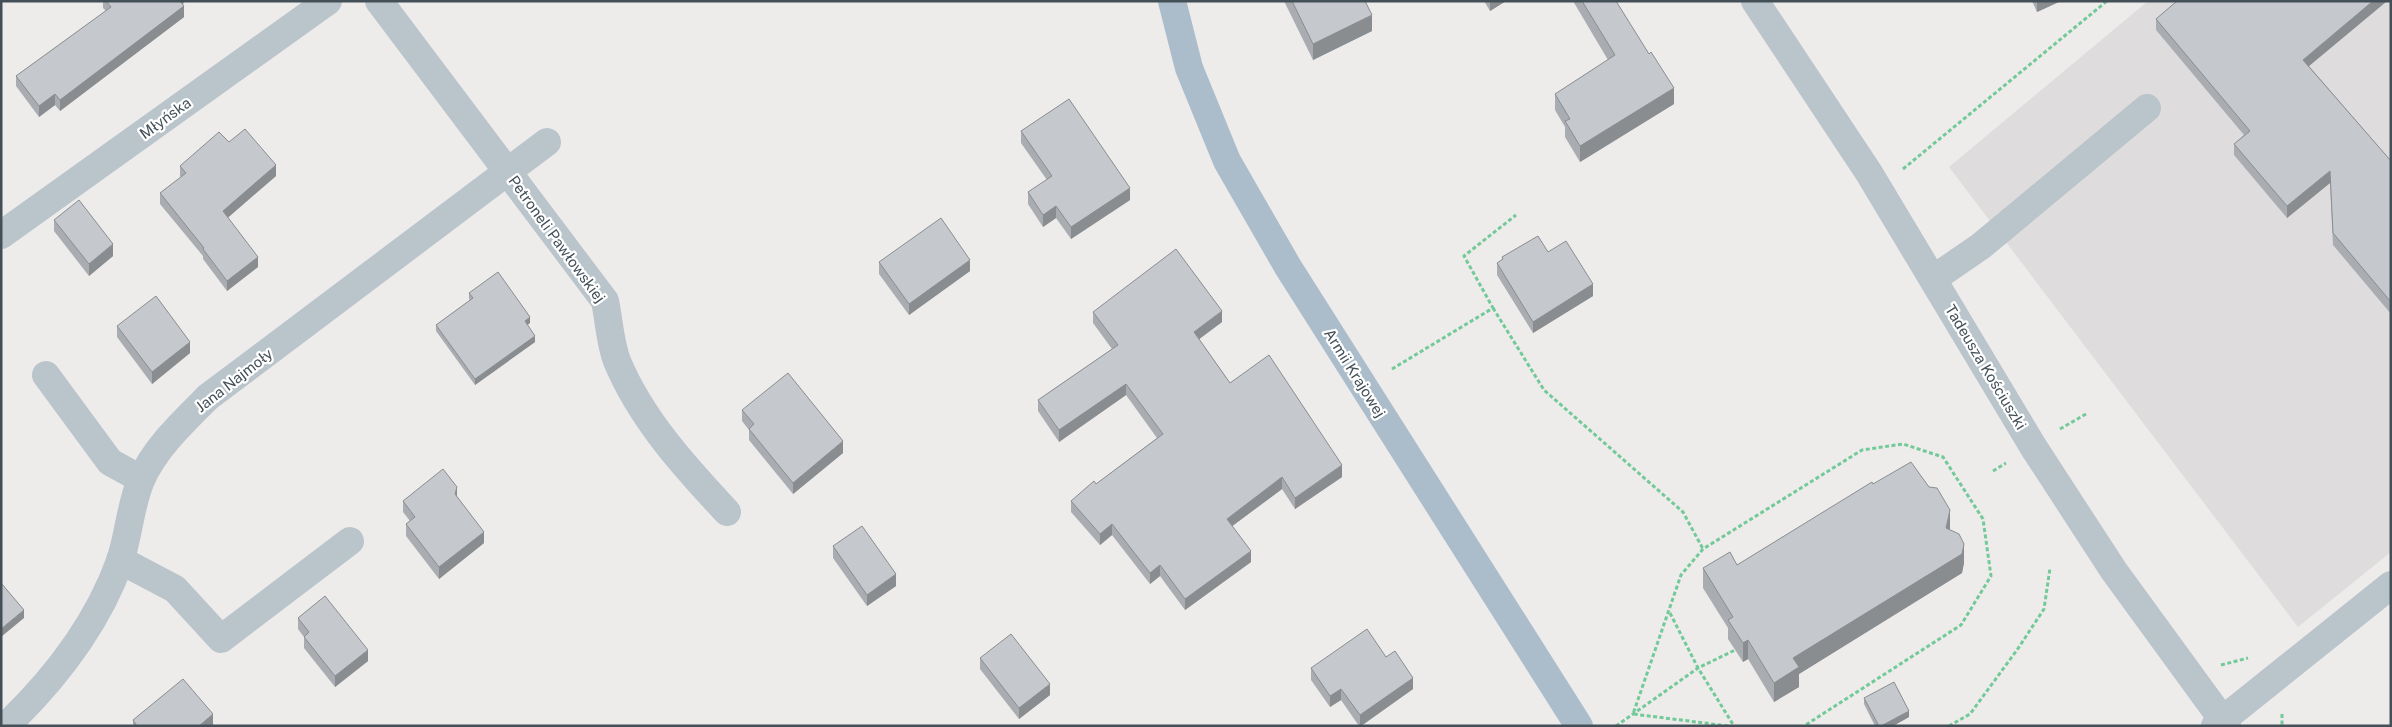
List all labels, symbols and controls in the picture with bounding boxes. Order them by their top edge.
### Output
street label: Młyńska [136,94,194,142]
street label: Petroneli Pawłowskiej [505,172,609,306]
street label: Tadeusza Kościuszki [1942,302,2030,432]
street label: Armii Krajowej [1321,326,1389,420]
street label: Jana Najmoły [192,345,276,415]

